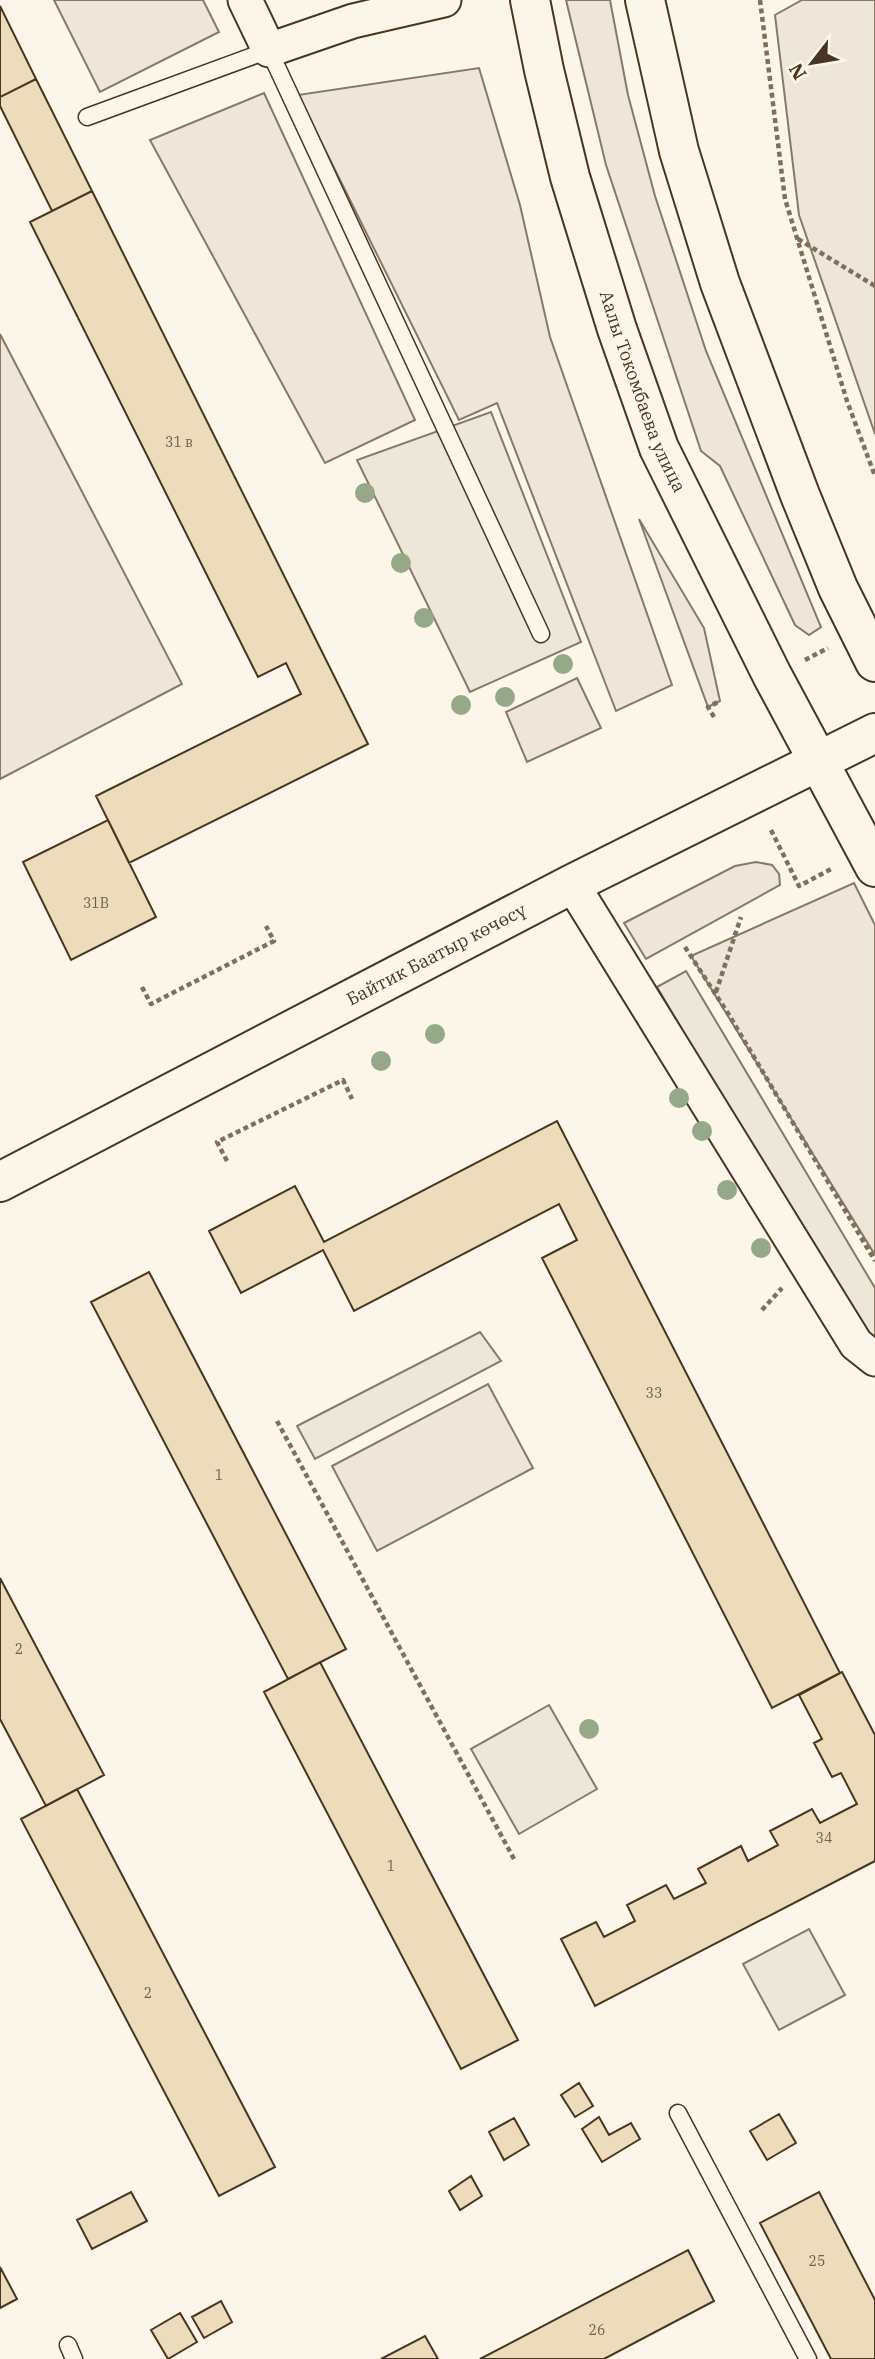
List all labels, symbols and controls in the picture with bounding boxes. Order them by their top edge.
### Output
north arrow [777,28,847,98]
text: N [783,59,812,84]
street label: Аалы Токомбаева улица [595,288,691,496]
house number: 31 в [165,433,193,451]
house number: 31В [83,894,109,912]
street label: Байтик Баатыр көчөсү [342,898,530,1010]
house number: 33 [646,1384,662,1402]
house number: 1 [215,1466,223,1484]
house number: 2 [15,1640,23,1658]
house number: 34 [816,1829,832,1847]
house number: 1 [387,1857,395,1875]
house number: 2 [144,1984,152,2002]
house number: 25 [809,2252,825,2270]
house number: 26 [589,2321,605,2339]

